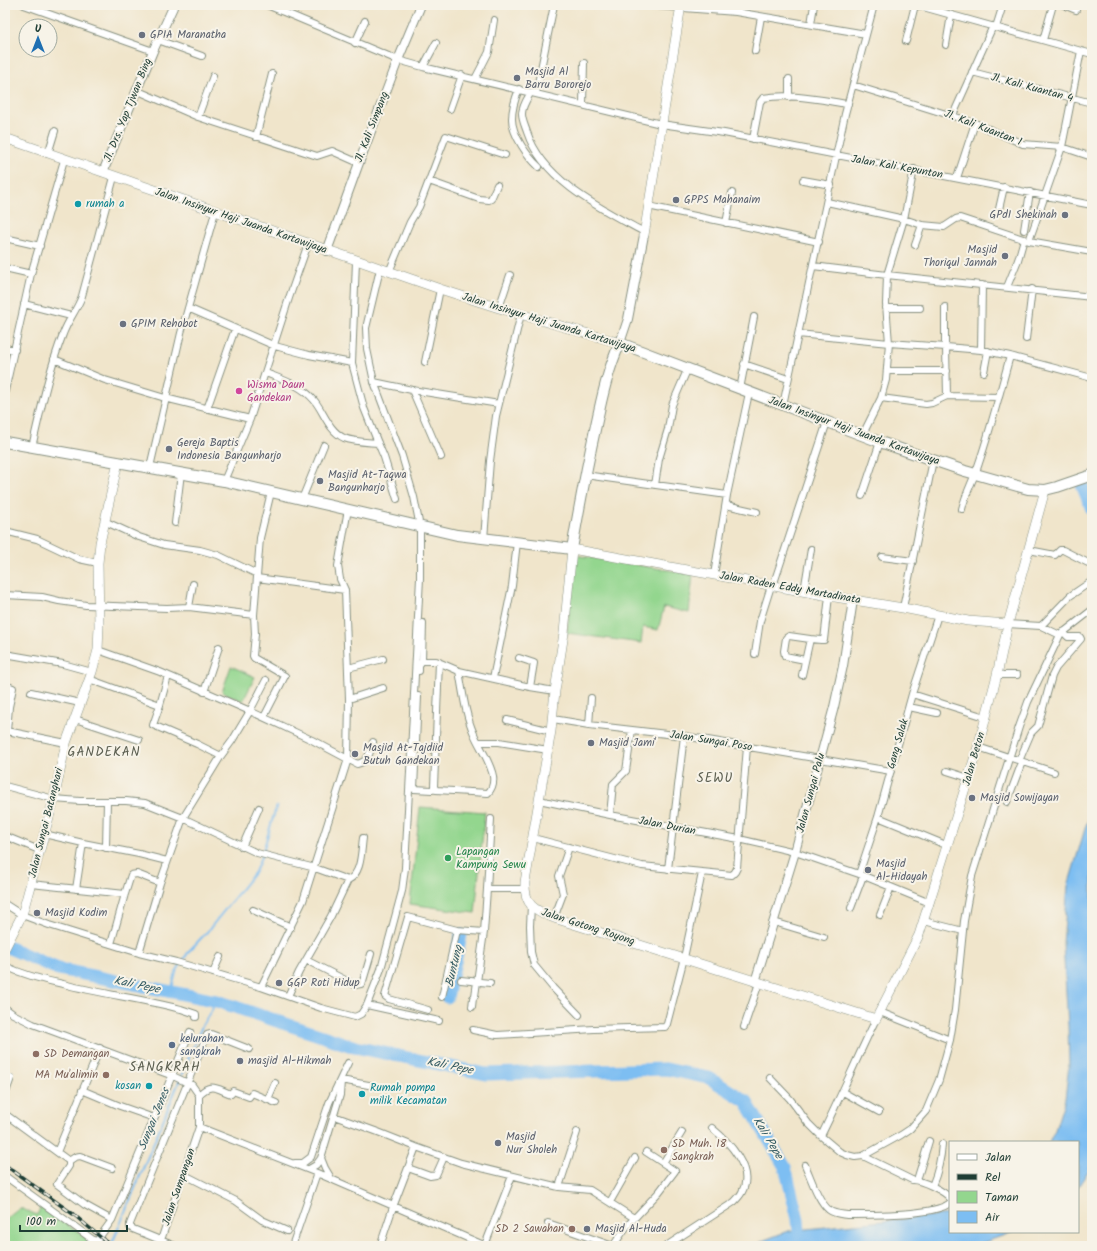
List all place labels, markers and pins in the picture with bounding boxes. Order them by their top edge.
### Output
place label: GPIA Maranatha [150,26,226,44]
marker: GPIA Maranatha [137,30,147,40]
place label: Masjid Al Barru Bororejo [525,63,591,94]
marker: Masjid Al Barru Bororejo [512,73,522,83]
place label: GPPS Mahanaim [684,191,760,209]
place label: rumah a [86,195,124,213]
marker: GPPS Mahanaim [671,195,681,205]
marker: rumah a [73,199,83,209]
place label: GPdI Shekinah [990,206,1057,224]
marker: GPdI Shekinah [1060,210,1070,220]
place label: Masjid Thoriqul Jannah [923,241,997,272]
marker: Masjid Thoriqul Jannah [1000,251,1010,261]
place label: GPIM Rehobot [131,315,198,333]
marker: GPIM Rehobot [118,319,128,329]
place label: Wisma Daun Gandekan [247,376,305,407]
marker: Wisma Daun Gandekan [234,386,244,396]
place label: Gereja Baptis Indonesia Bangunharjo [177,434,281,465]
marker: Gereja Baptis Indonesia Bangunharjo [164,444,174,454]
place label: Masjid At-Taqwa Bangunharjo [328,466,407,497]
marker: Masjid At-Taqwa Bangunharjo [315,476,325,486]
place label: Masjid Jami' [599,734,657,752]
marker: Masjid Jami' [586,738,596,748]
place label: Masjid At-Tajdiid Butuh Gandekan [363,739,443,770]
marker: Masjid At-Tajdiid Butuh Gandekan [350,749,360,759]
place label: Masjid Sowijayan [980,789,1059,807]
marker: Masjid Sowijayan [967,793,977,803]
place label: Lapangan Kampung Sewu [456,843,527,874]
marker: Lapangan Kampung Sewu [443,853,453,863]
place label: Masjid Al-Hidayah [876,855,927,886]
marker: Masjid Al-Hidayah [863,865,873,875]
place label: Masjid Kodim [45,904,107,922]
marker: Masjid Kodim [32,908,42,918]
place label: GGP Roti Hidup [287,974,360,992]
marker: GGP Roti Hidup [274,978,284,988]
place label: kelurahan sangkrah [180,1030,224,1061]
marker: kelurahan sangkrah [167,1040,177,1050]
place label: SD Demangan [44,1045,110,1063]
marker: SD Demangan [31,1049,41,1059]
place label: masjid Al-Hikmah [248,1052,331,1070]
marker: masjid Al-Hikmah [235,1056,245,1066]
place label: MA Mu'alimin [35,1066,98,1084]
marker: MA Mu'alimin [101,1070,111,1080]
place label: kosan [115,1077,141,1095]
place label: Rumah pompa milik Kecamatan [370,1079,447,1110]
marker: kosan [144,1081,154,1091]
marker: Rumah pompa milik Kecamatan [357,1089,367,1099]
place label: Masjid Nur Sholeh [506,1128,557,1159]
place label: SD Muh. 18 Sangkrah [672,1135,727,1166]
marker: Masjid Nur Sholeh [493,1138,503,1148]
marker: SD Muh. 18 Sangkrah [659,1145,669,1155]
place label: SD 2 Sawahan [495,1220,564,1238]
place label: Masjid Al-Huda [595,1220,667,1238]
marker: SD 2 Sawahan [567,1224,577,1234]
marker: Masjid Al-Huda [582,1224,592,1234]

